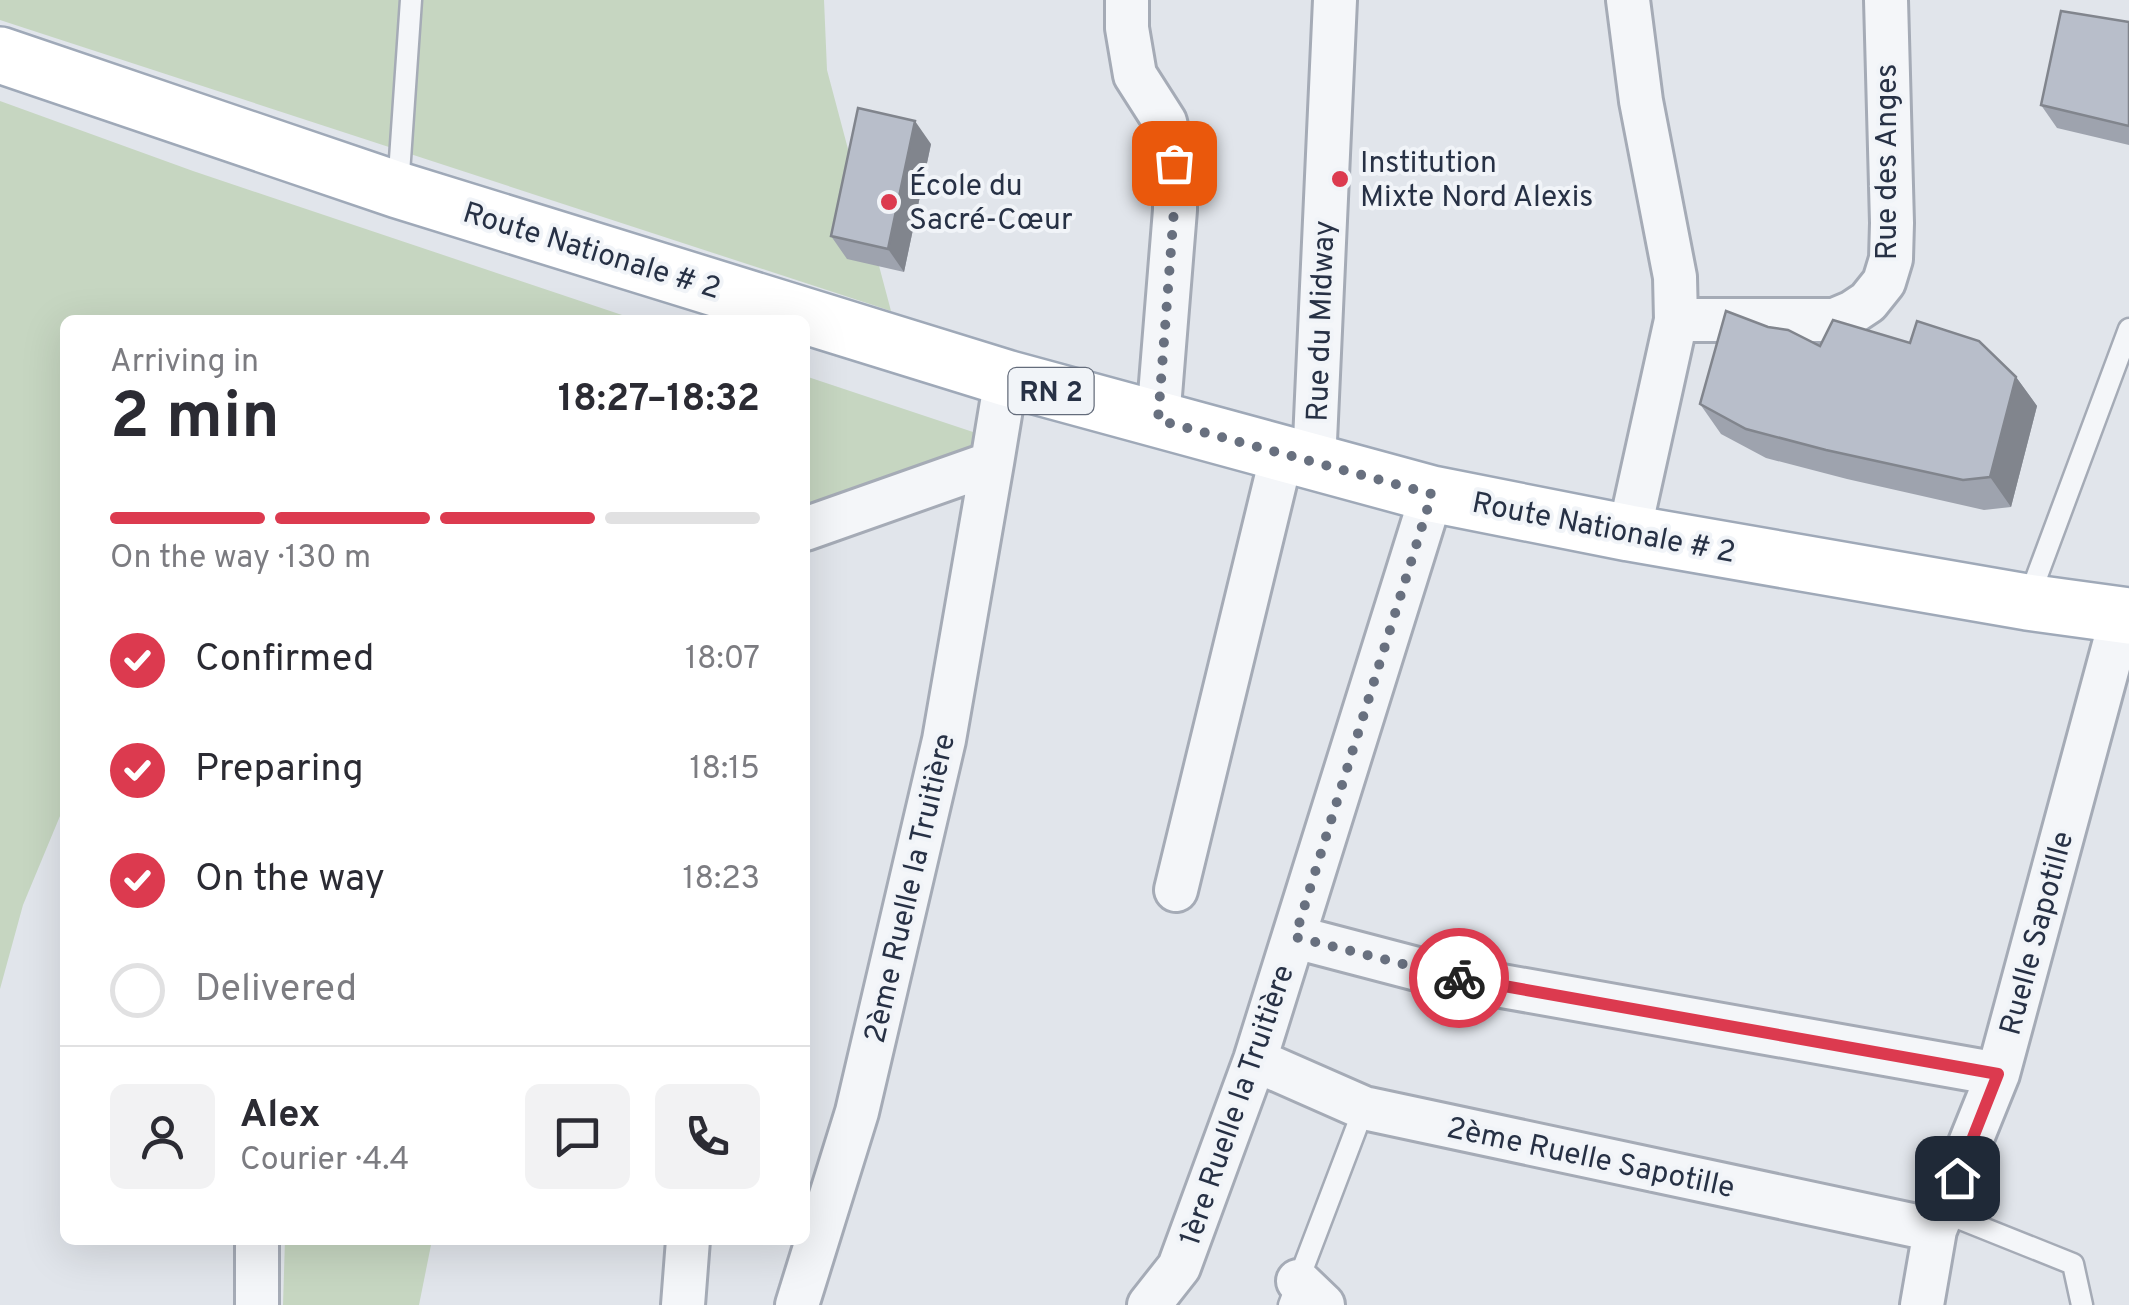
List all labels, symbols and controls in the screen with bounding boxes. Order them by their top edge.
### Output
street label: Rue des Anges [1870,64,1907,260]
pin [1132,121,1217,206]
icon: bag [1147,136,1202,191]
place label: Institution Mixte Nord Alexis [1360,146,1593,217]
place label: École du Sacré-Cœur [909,167,1073,240]
marker: Institution Mixte Nord Alexis [1329,168,1351,190]
marker: École du Sacré-Cœur [878,191,900,213]
street label: Route Nationale # 2 [458,196,725,309]
street label: Rue du Midway [1300,220,1345,422]
text: Arriving in [110,343,259,383]
road number: RN 2 [1008,368,1094,414]
text: 18:27–18:32 [558,376,760,425]
text: 2 min [110,379,280,461]
street label: Route Nationale # 2 [1469,486,1738,573]
text: On the way · 130 m [110,539,371,579]
icon: check [110,633,165,688]
text: Confirmed [195,636,374,685]
text: 18:07 [685,640,760,680]
street label: 2ème Ruelle la Truitière [858,730,965,1047]
icon: check [110,743,165,798]
text: Preparing [195,746,364,795]
text: 18:15 [690,750,760,790]
street label: Ruelle Sapotille [1993,828,2083,1040]
icon: check [110,853,165,908]
text: On the way [195,856,385,905]
text: 18:23 [682,860,760,900]
courier [1409,928,1509,1028]
icon: bike [1432,951,1487,1006]
street label: 1ère Ruelle la Truitière [1173,961,1304,1251]
text: Delivered [195,966,357,1015]
button: person [110,1084,215,1189]
button: chat [525,1084,630,1189]
button: phone [655,1084,760,1189]
text: Alex [240,1092,320,1141]
street label: 2ème Ruelle Sapotille [1443,1111,1738,1208]
pin [1915,1136,2000,1221]
text: Courier · 4.4 [240,1141,409,1181]
icon: home [1930,1151,1985,1206]

